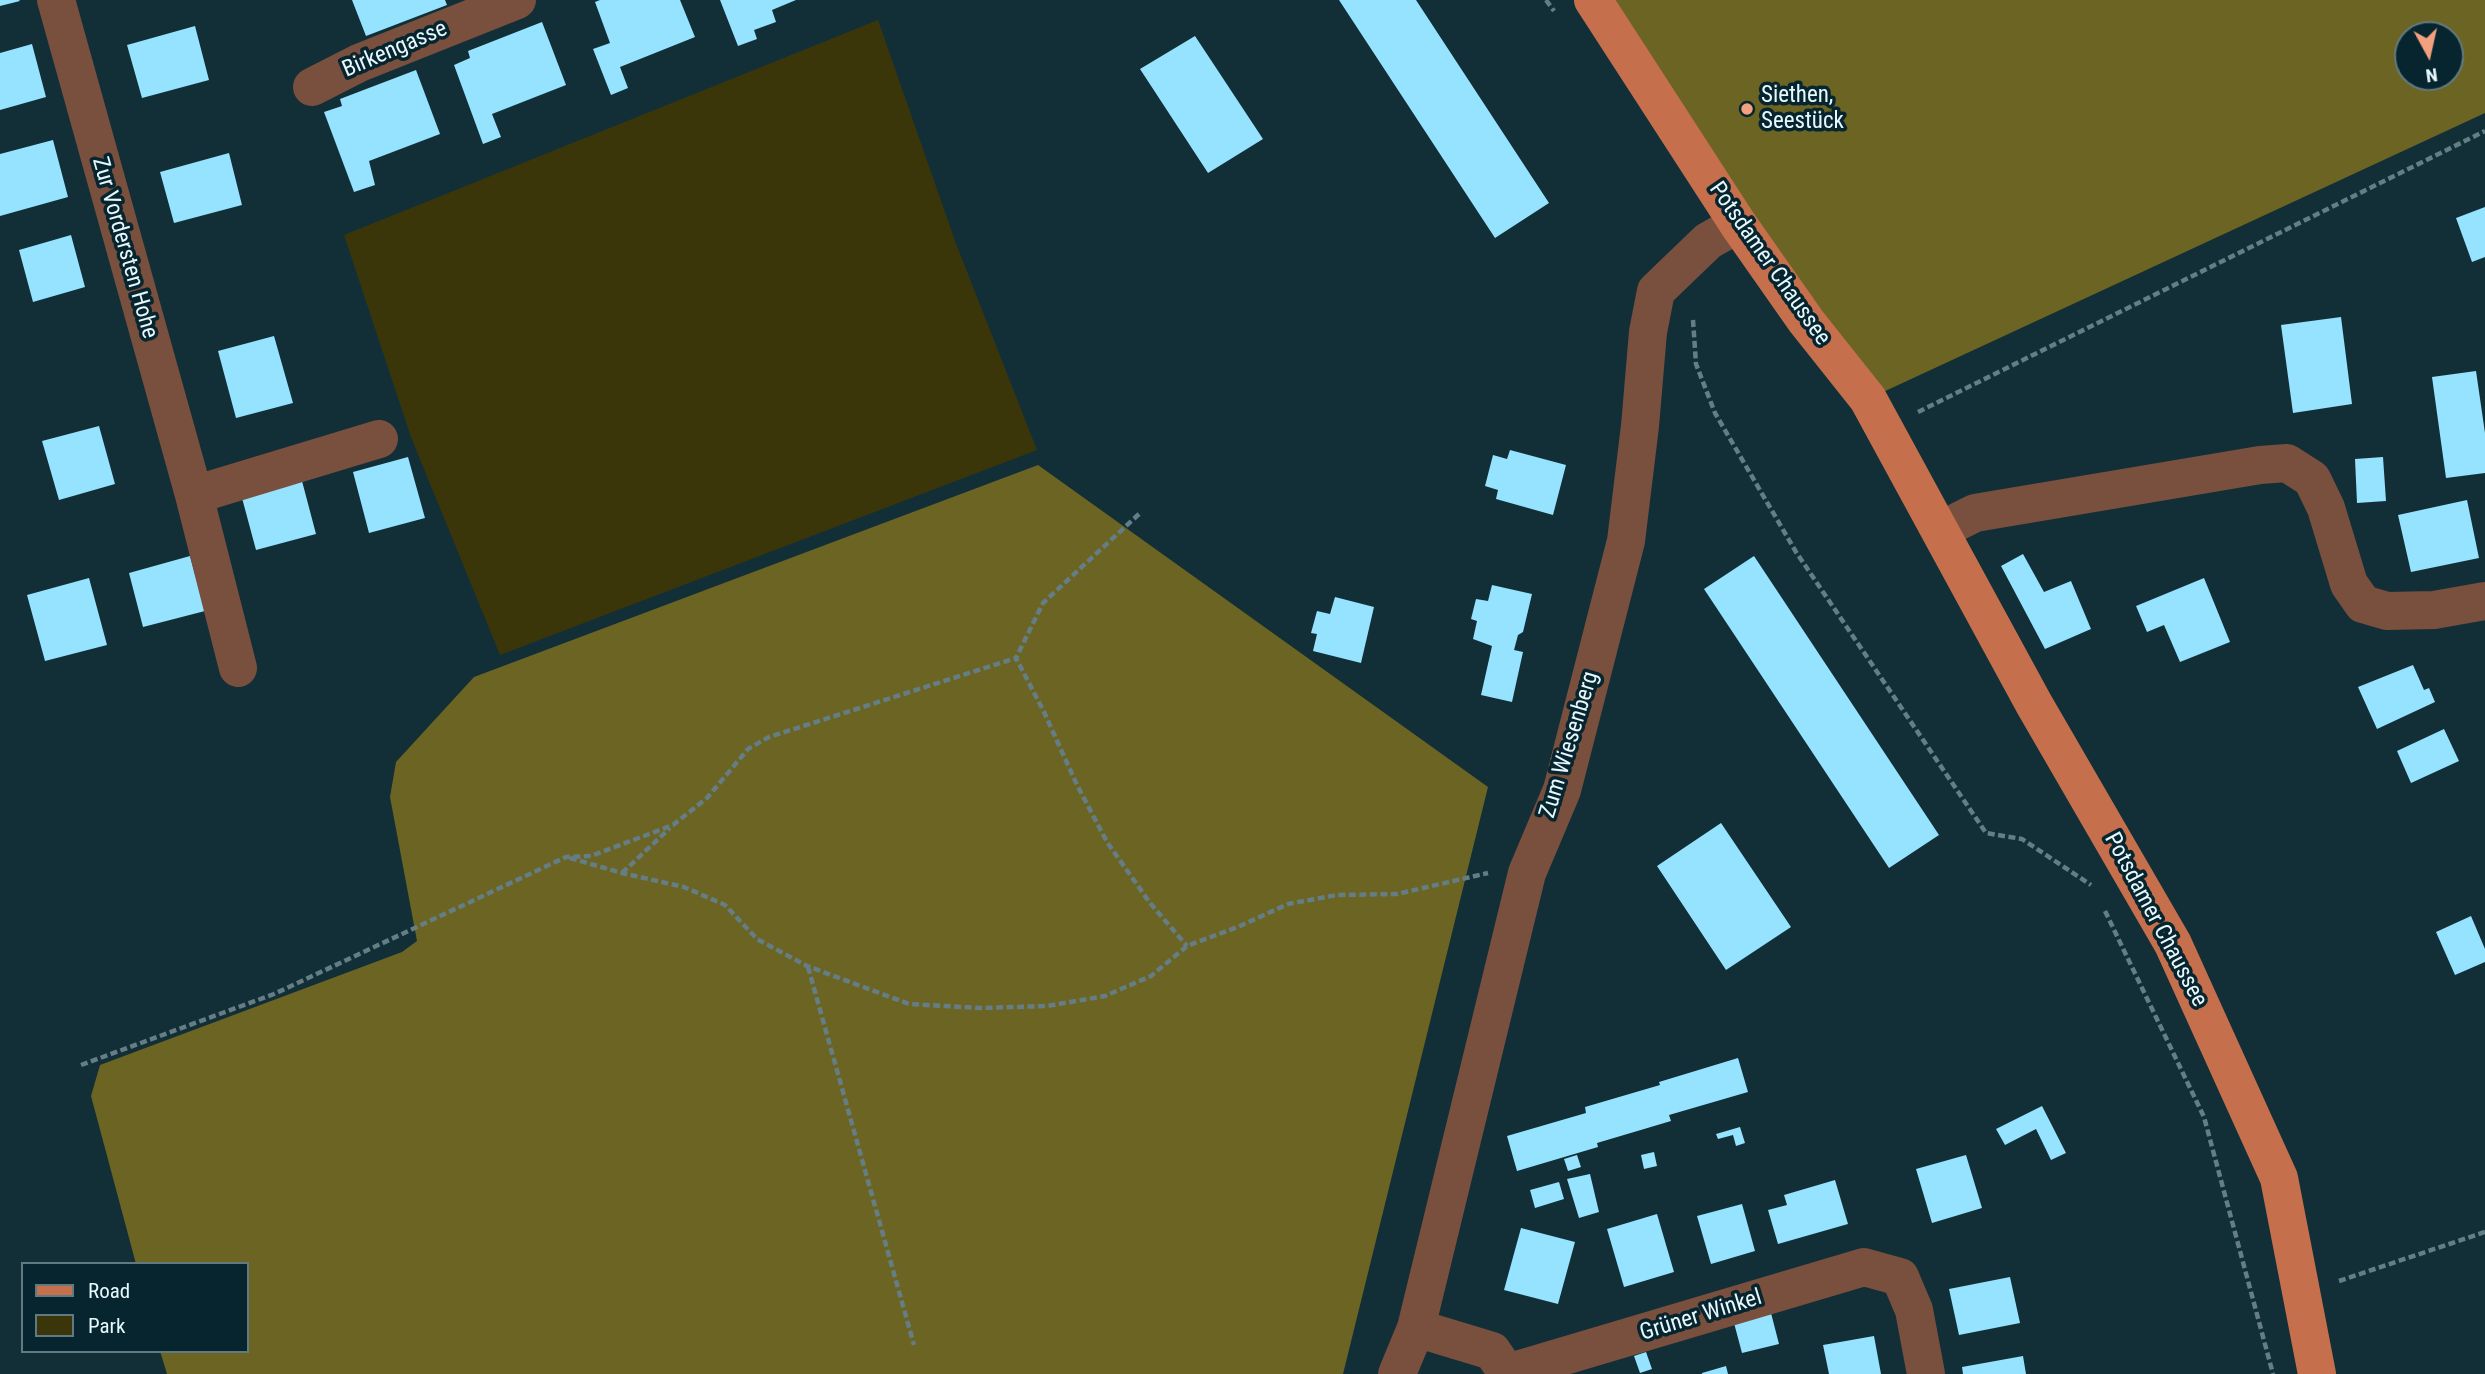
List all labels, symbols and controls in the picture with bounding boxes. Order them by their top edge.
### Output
street label: Birkengasse [339,16,451,84]
north arrow [2394,21,2464,91]
text: N [2424,63,2439,88]
place label: Siethen, Seestück [1761,82,1844,136]
marker: Siethen, Seestück [1739,101,1755,117]
street label: Zur Vordersten Hohe [85,154,163,342]
street label: Potsdamer Chaussee [1702,177,1836,351]
street label: Zum Wiesenberg [1535,668,1605,822]
street label: Potsdamer Chaussee [2097,828,2213,1012]
legend [21,1262,248,1353]
text: Road [88,1279,130,1303]
street label: Grüner Winkel [1637,1284,1765,1348]
text: Park [88,1314,125,1338]

